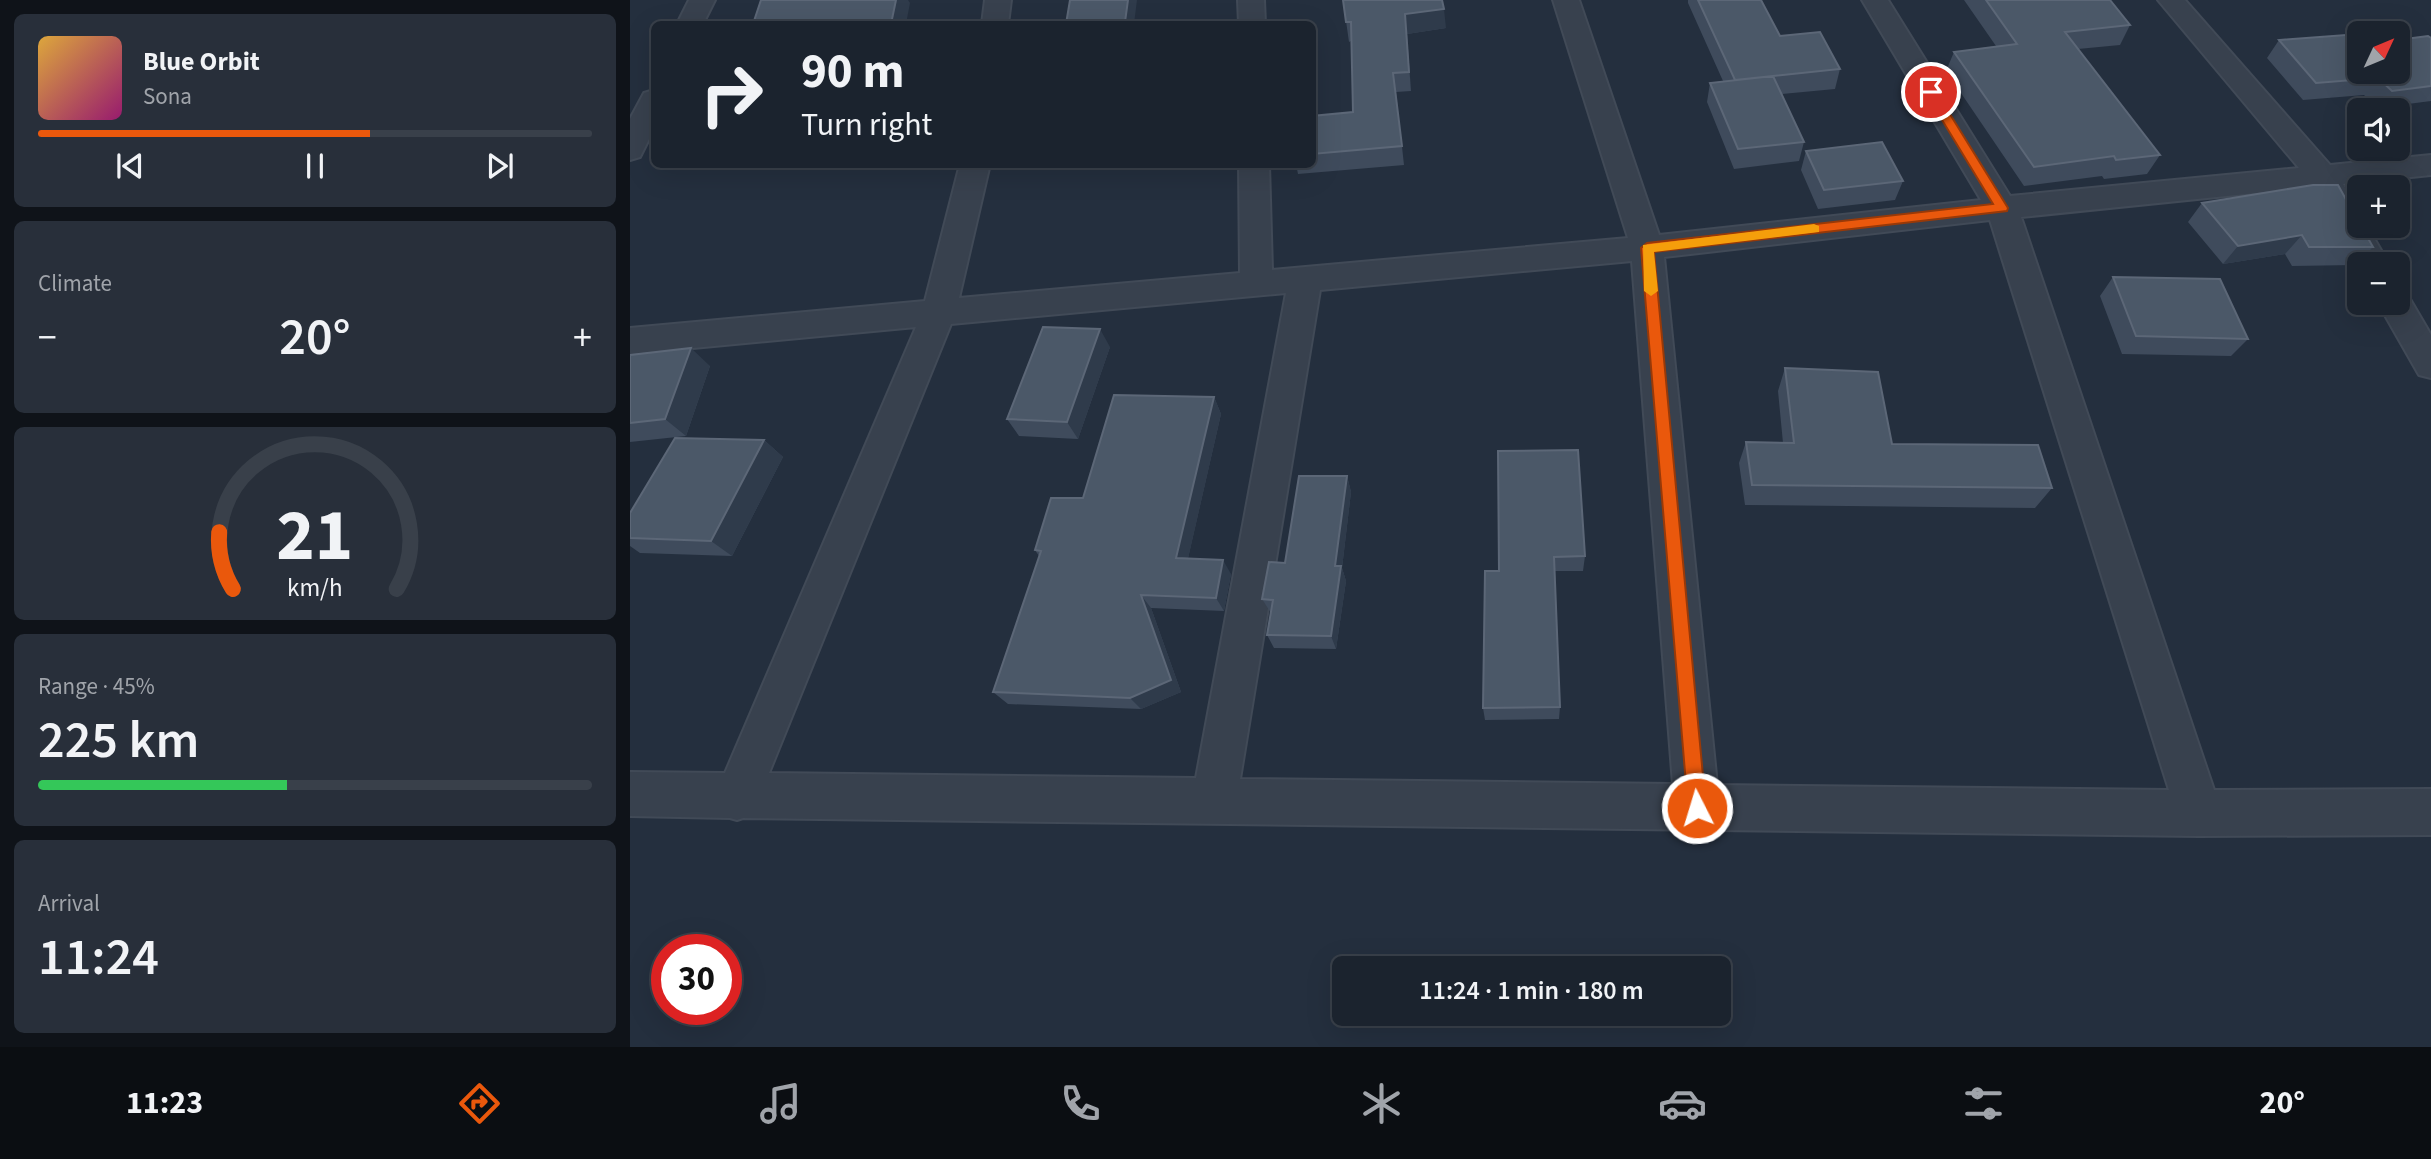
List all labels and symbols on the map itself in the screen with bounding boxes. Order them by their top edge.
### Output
north arrow [2347,21,2410,84]
pin [1901,62,1961,122]
position arrow [1660,771,1734,845]
speed limit sign: 30 [651,934,742,1025]

